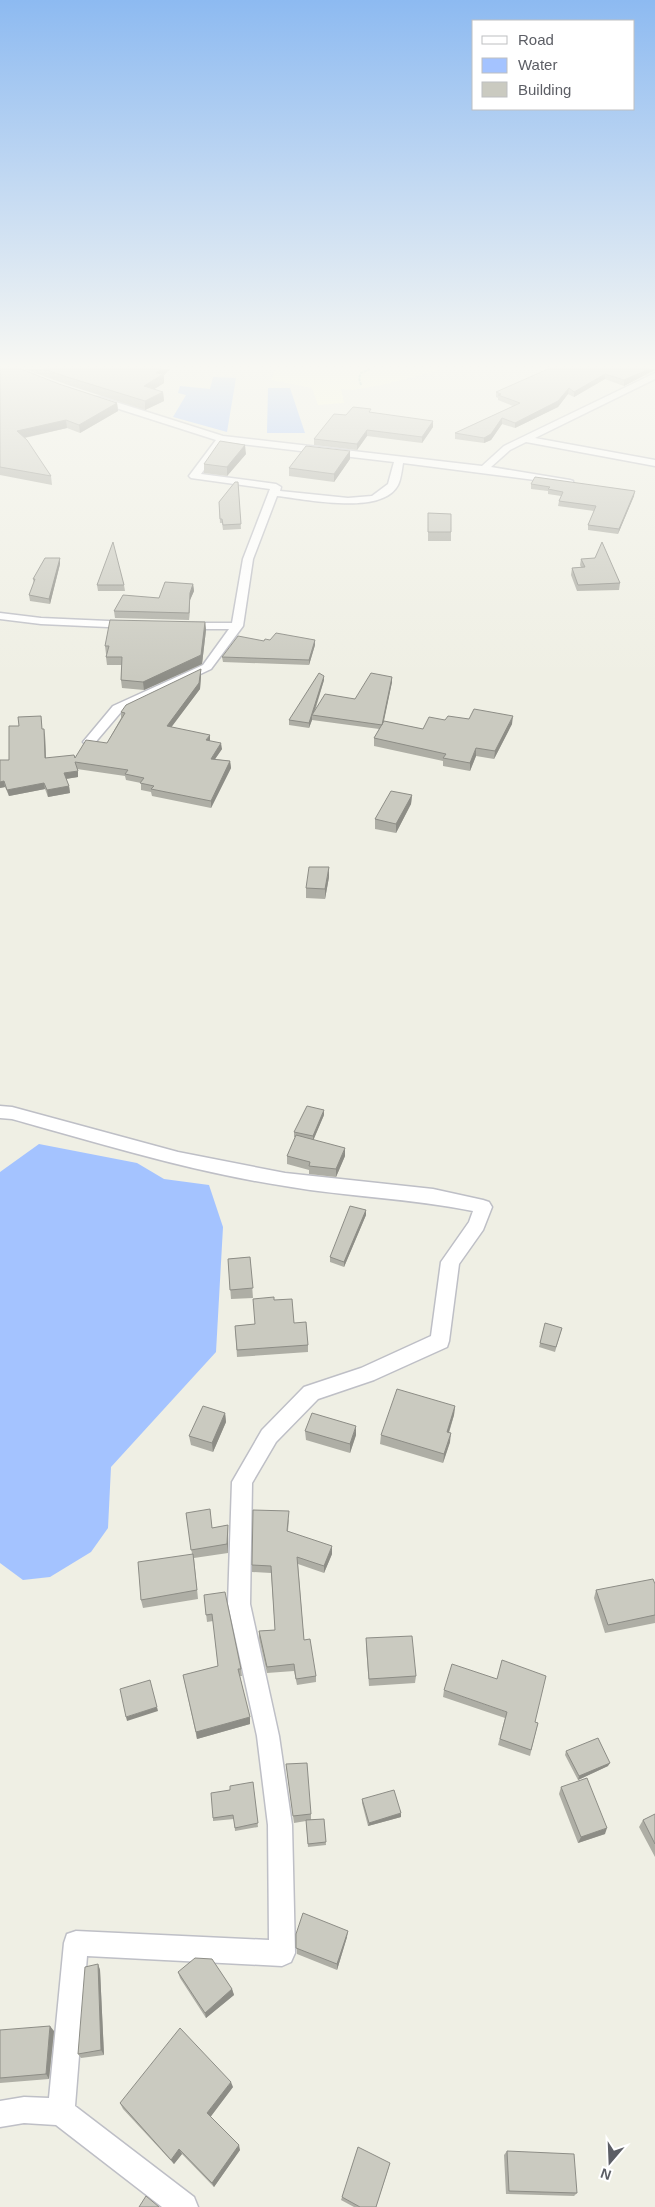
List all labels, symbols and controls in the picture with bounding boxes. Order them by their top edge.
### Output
legend [472,20,635,110]
text: Road [518,31,554,48]
text: Water [518,56,557,73]
text: Building [518,81,571,98]
north arrow [585,2137,635,2187]
text: N [598,2165,613,2184]

